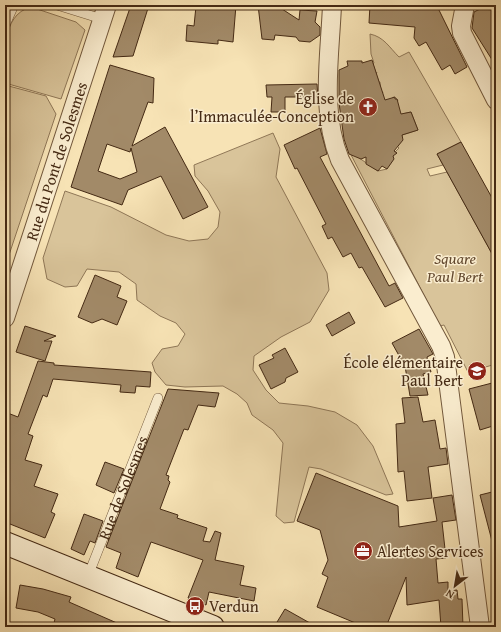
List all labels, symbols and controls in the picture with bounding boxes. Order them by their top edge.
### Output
street label: Rue du Pont de Solesmes [19,79,93,244]
place label: Église de l’Immaculée-Conception [190,86,354,128]
church icon: Église de l’Immaculée-Conception [357,96,379,118]
park label: Square Paul Bert [426,246,484,288]
place label: École élémentaire Paul Bert [343,350,463,392]
school or university icon: École élémentaire Paul Bert [466,360,488,382]
street label: Rue de Solesmes [92,432,154,543]
place label: Alertes Services [377,539,484,563]
office icon: Alertes Services [352,540,374,562]
north arrow [435,566,475,606]
text: N [442,585,457,603]
place label: Verdun [209,594,259,618]
bus stop icon: Verdun [184,595,206,617]

